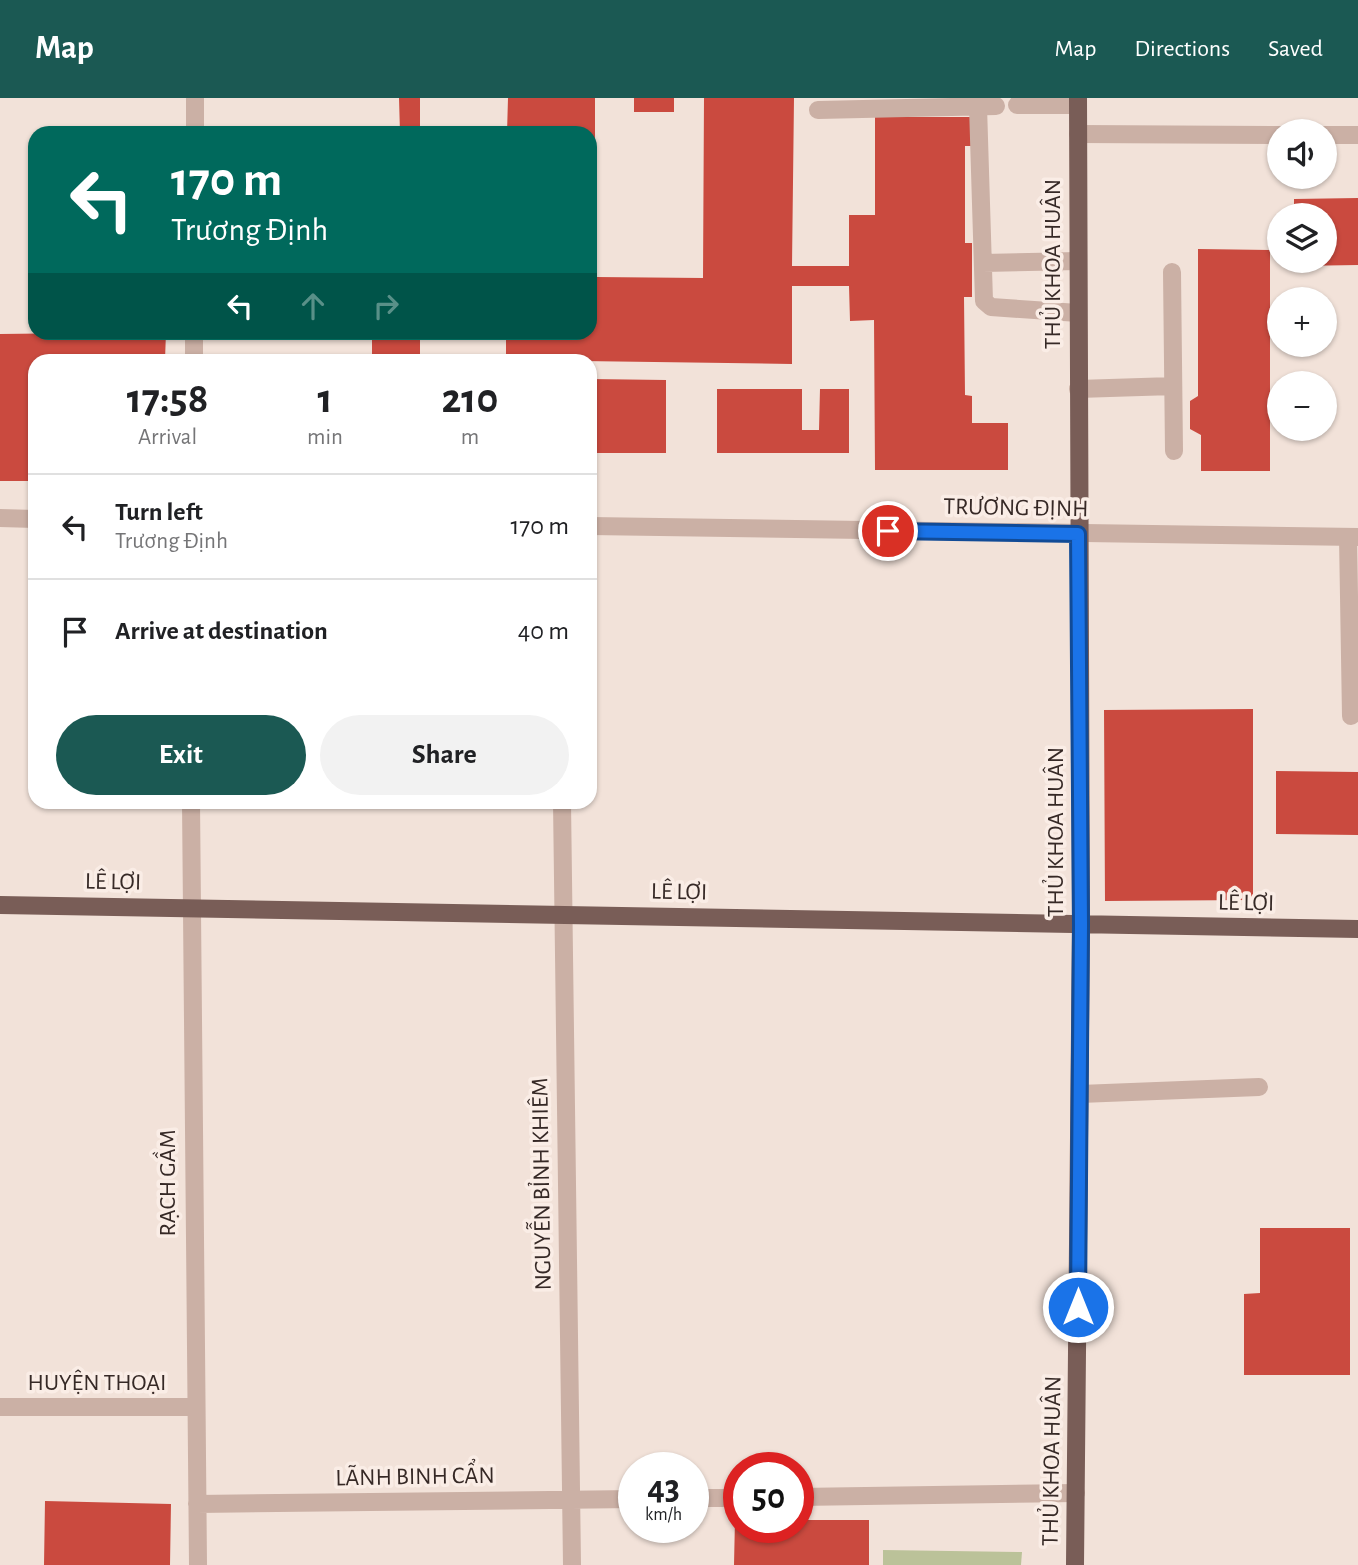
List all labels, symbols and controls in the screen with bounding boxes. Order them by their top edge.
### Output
text: Map [35,32,94,65]
text: Map [1054,37,1096,61]
text: Directions [1134,37,1230,61]
text: Saved [1268,37,1323,61]
map controls [1267,119,1337,441]
button: sound [1267,119,1337,189]
icon: left [56,154,147,245]
text: 170 m [171,156,282,205]
street label: THỦ KHOA HUÂN [1039,179,1065,349]
button: layers [1267,203,1337,273]
text: Trương Định [171,214,328,246]
icon: left [221,287,259,325]
icon: ahead [294,287,332,325]
icon: right [367,287,405,325]
button: + [1267,287,1337,357]
button: − [1267,371,1337,441]
text: 17:58 [127,378,208,420]
text: 1 [317,378,333,420]
text: 210 [442,378,498,420]
text: Arrival [138,426,197,449]
text: min [307,426,343,449]
text: m [461,426,479,449]
street label: TRƯƠNG ĐỊNH [943,495,1089,521]
text: Turn left [115,499,203,525]
pin [858,501,918,561]
icon: left [56,508,94,546]
icon: arrive [869,512,907,550]
text: 170 m [510,513,569,539]
text: Trương Định [115,530,228,553]
icon: arrive [56,613,94,651]
text: Arrive at destination [115,618,328,644]
text: 40 m [518,618,569,644]
button: Exit [56,715,306,795]
button: Share [320,715,569,795]
street label: THỦ KHOA HUÂN [1042,747,1068,917]
street label: LÊ LỢI [85,868,141,894]
street label: LÊ LỢI [651,878,707,904]
street label: LÊ LỢI [1218,889,1274,915]
street label: NGUYỄN BỈNH KHIÊM [523,1078,556,1291]
street label: RẠCH GẦM [152,1130,180,1236]
position arrow [1041,1270,1115,1344]
street label: HUYỆN THOẠI [27,1369,167,1395]
street label: THỦ KHOA HUÂN [1037,1376,1065,1546]
speed limit sign: 50 [723,1452,814,1543]
street label: LÃNH BINH CẨN [335,1459,495,1490]
text: 43 [647,1471,680,1506]
text: km/h [645,1506,682,1524]

